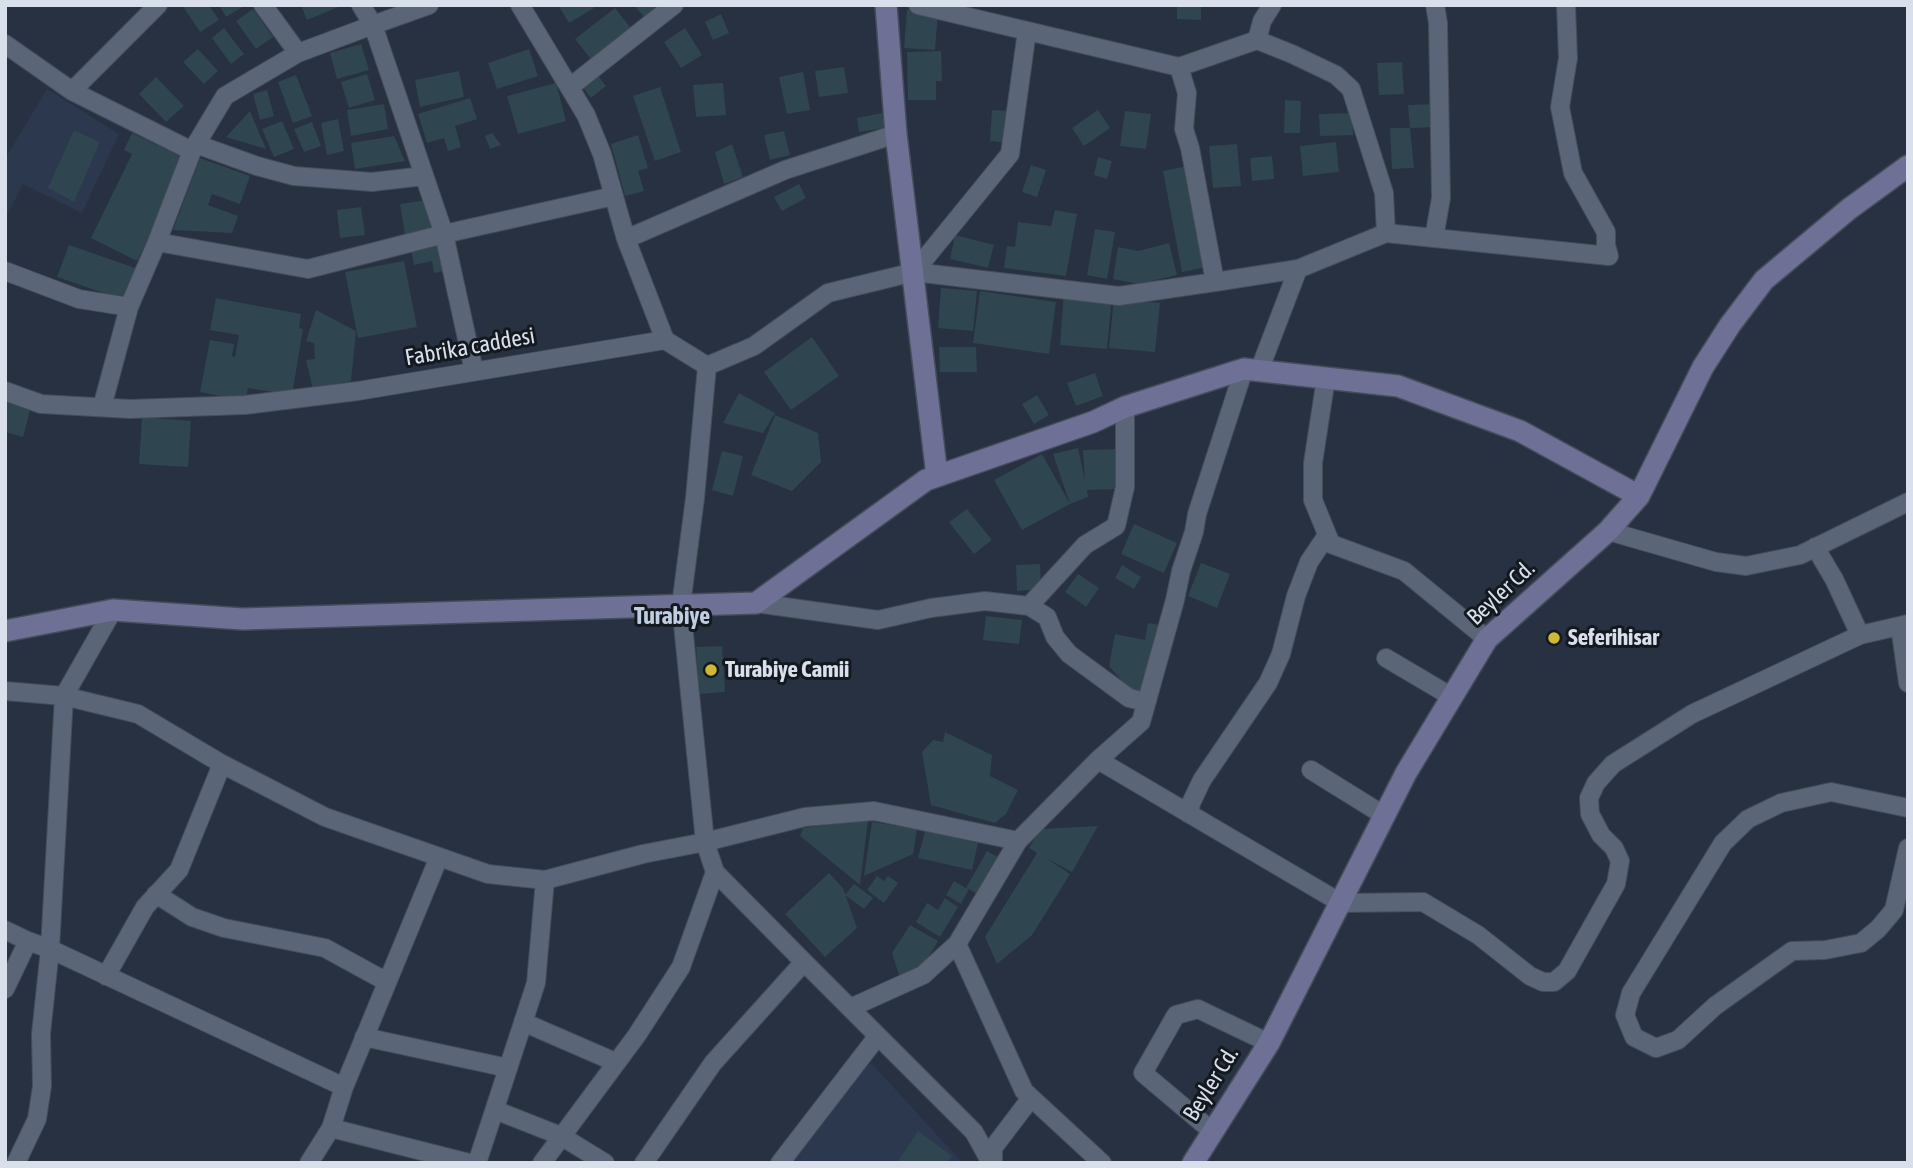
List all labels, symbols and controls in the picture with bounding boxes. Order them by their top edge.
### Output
street label: Fabrika caddesi [403,322,537,372]
street label: Beyler Cd. [1462,555,1540,631]
district label: Turabiye [634,602,710,630]
place label: Seferihisar [1568,624,1659,652]
marker: Seferihisar [1546,630,1562,646]
place label: Turabiye Camii [725,656,849,684]
marker: Turabiye Camii [703,662,719,678]
street label: Beyler Cd. [1178,1042,1244,1126]

